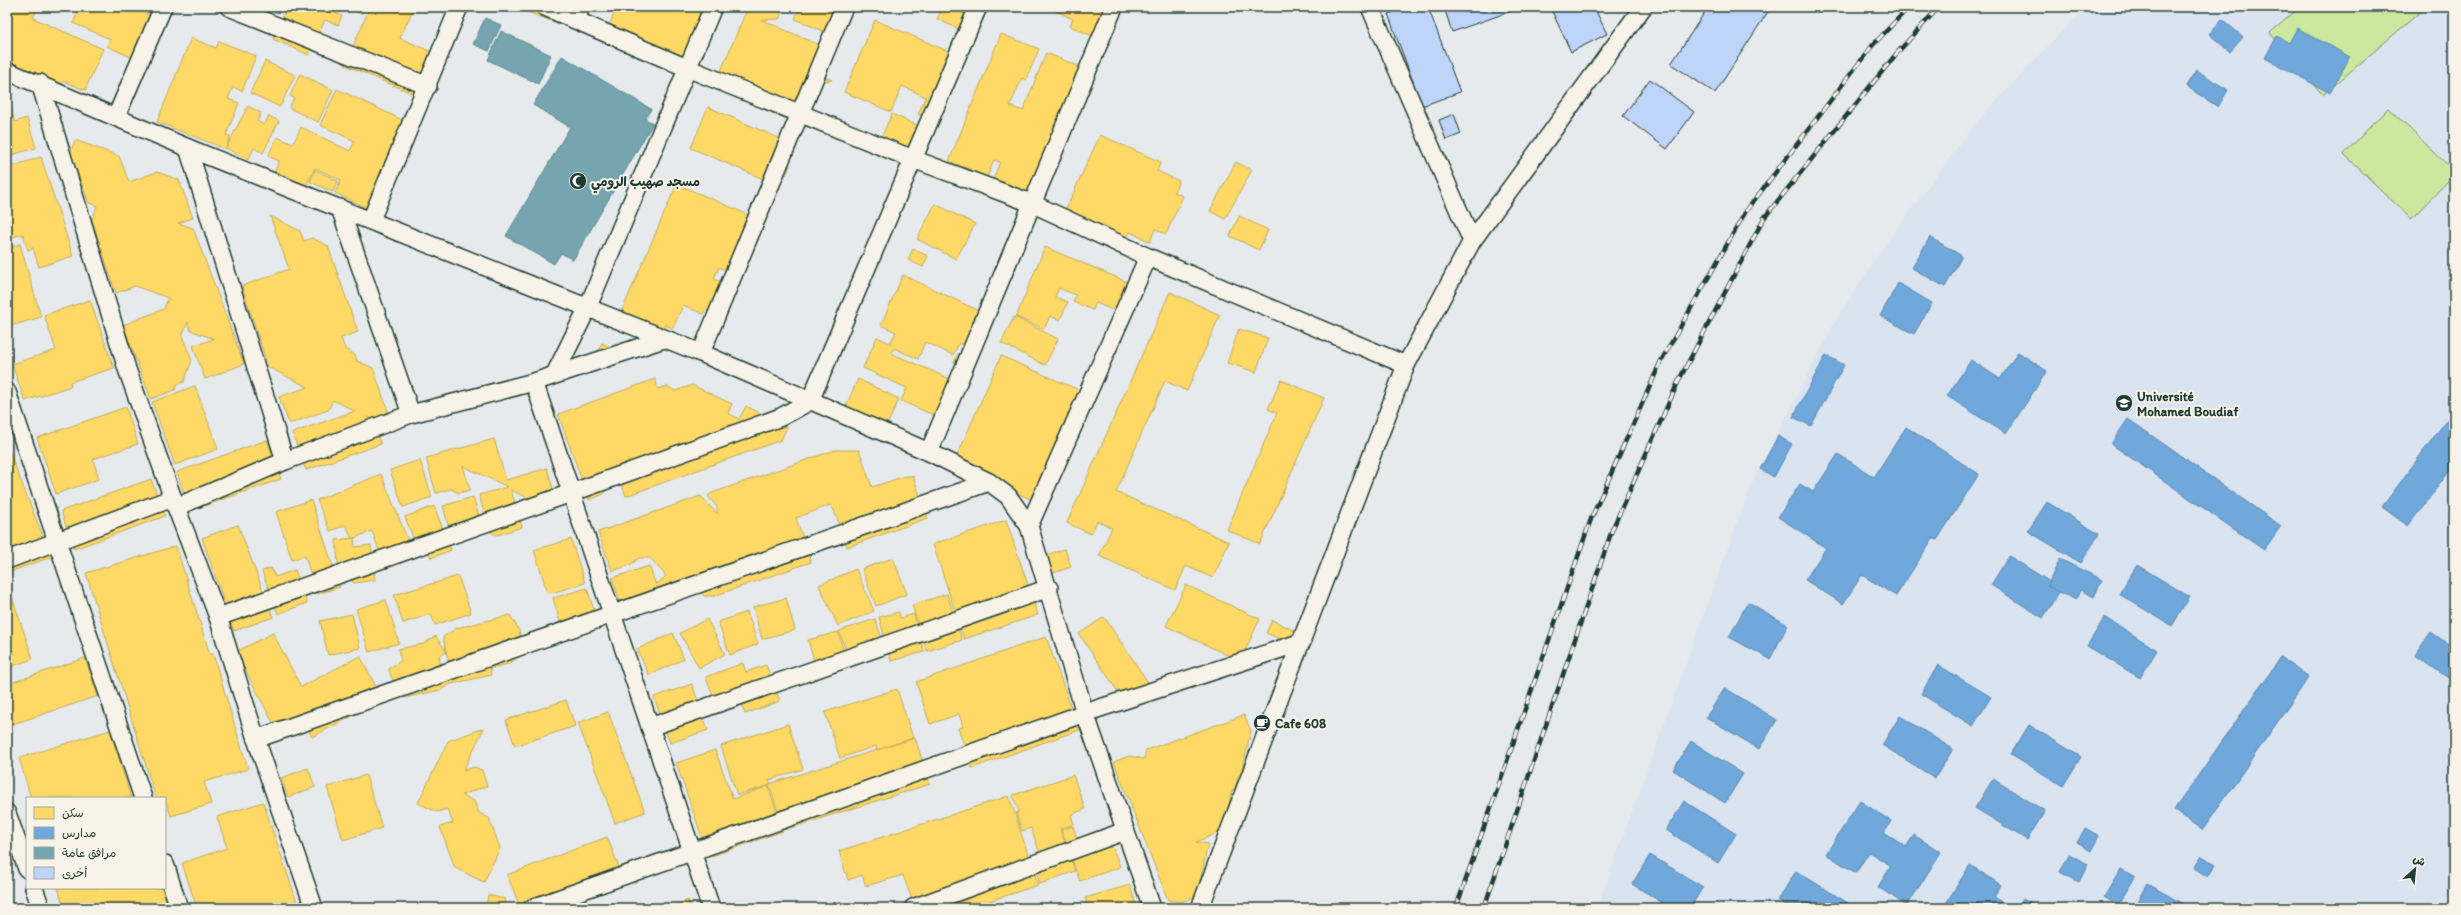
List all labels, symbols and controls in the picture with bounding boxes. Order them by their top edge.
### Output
mosque icon: مسجد صهيب الرومي [568,171,588,191]
place label: مسجد صهيب الرومي [591,174,700,194]
place label: Université Mohamed Boudiaf [2137,389,2238,419]
school or university icon: Université Mohamed Boudiaf [2114,393,2134,413]
cafe icon: Cafe 608 [1252,713,1272,733]
place label: Cafe 608 [1275,716,1326,731]
legend [26,797,166,889]
text: سكن [62,806,84,820]
text: مدارس [62,826,96,840]
text: مرافق عامة [62,846,116,860]
north arrow [2395,849,2435,889]
text: ش [2411,852,2428,869]
text: أخرى [62,866,87,880]

